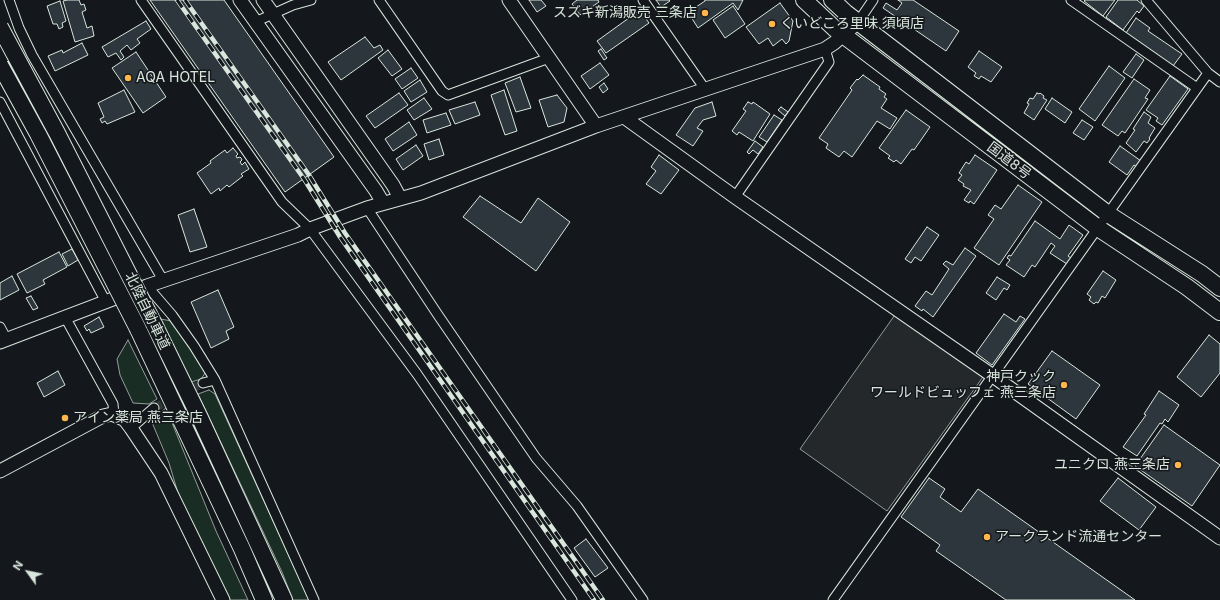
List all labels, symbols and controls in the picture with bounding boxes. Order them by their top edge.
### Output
place label: スズキ新潟販売 三条店 [553,5,697,21]
marker: スズキ新潟販売 三条店 [700,8,710,18]
place label: くいどころ里味 須頃店 [780,16,924,32]
marker: くいどころ里味 須頃店 [767,19,777,29]
place label: AQA HOTEL [136,70,215,86]
marker: AQA HOTEL [123,73,133,83]
street label: 国道8号 [984,139,1034,183]
street label: 北陸自動車道 [121,270,173,352]
place label: 神戸クック ワールドビュッフェ 燕三条店 [870,369,1056,402]
marker: 神戸クック ワールドビュッフェ 燕三条店 [1059,380,1069,390]
place label: アイン薬局 燕三条店 [73,410,203,426]
marker: アイン薬局 燕三条店 [60,413,70,423]
place label: ユニクロ 燕三条店 [1054,457,1170,473]
marker: ユニクロ 燕三条店 [1173,460,1183,470]
place label: アークランド流通センター [995,529,1162,545]
marker: アークランド流通センター [982,532,992,542]
north arrow [8,552,48,592]
text: N [10,558,26,573]

